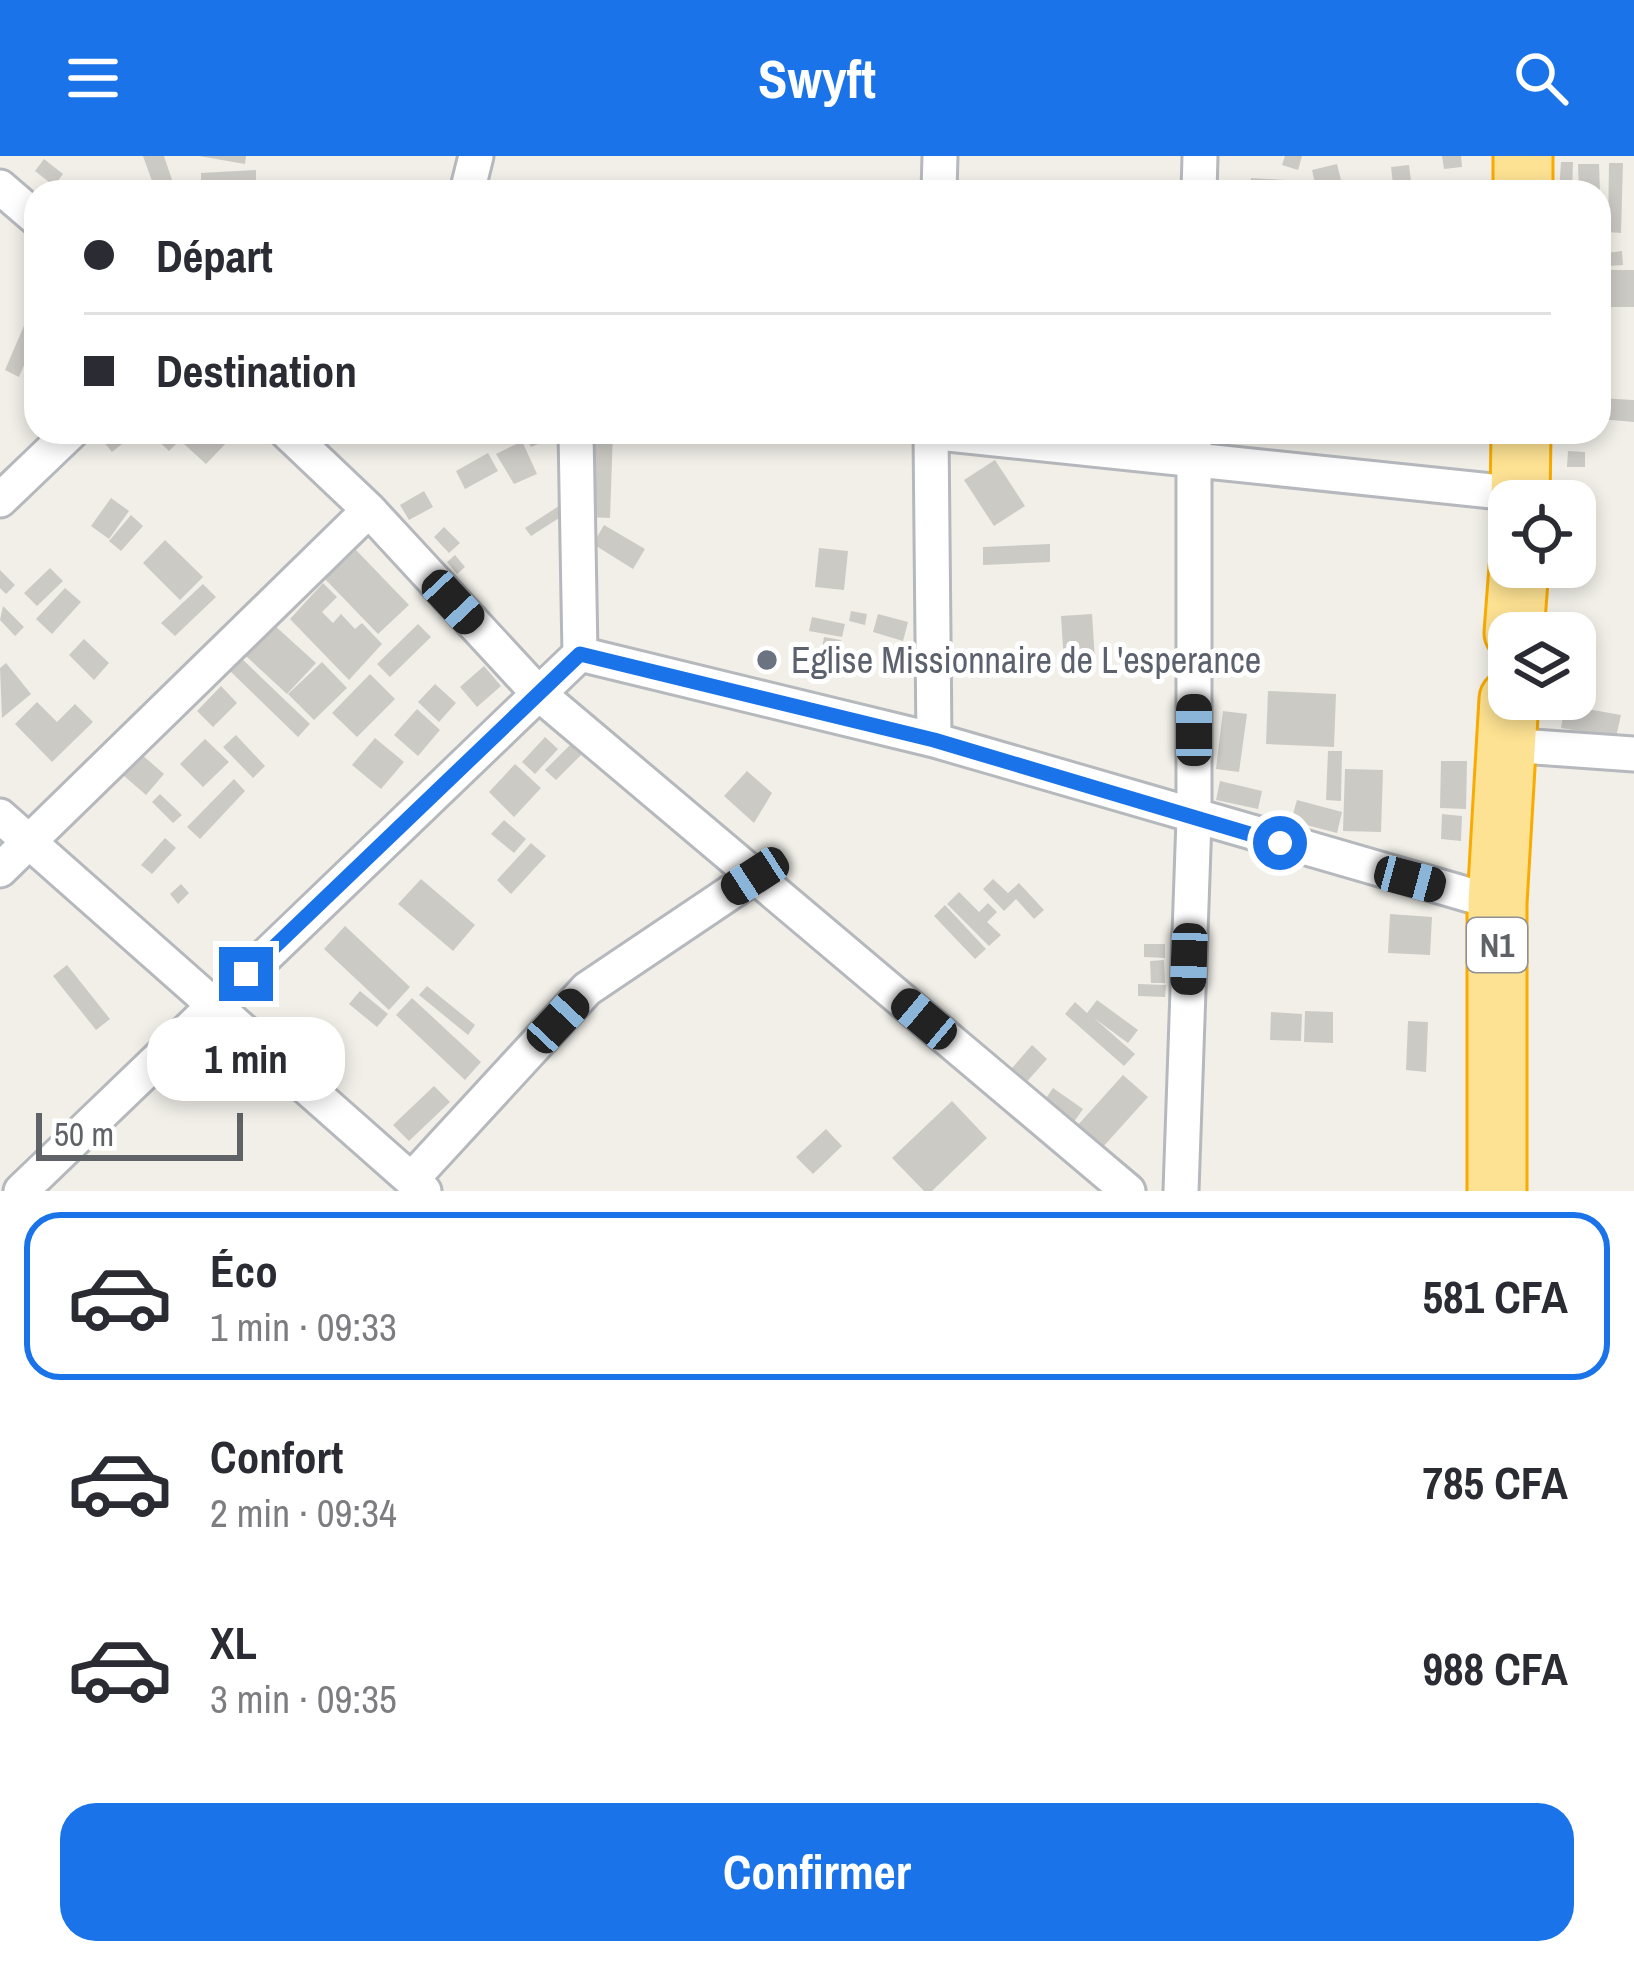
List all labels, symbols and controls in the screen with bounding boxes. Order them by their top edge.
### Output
text: Swyft [758,42,876,115]
icon: menu [60,45,126,111]
icon: search [1508,45,1574,111]
text: Départ [156,225,273,286]
text: Destination [156,340,357,401]
map controls [1488,480,1596,720]
button: locate [1488,480,1596,588]
car [415,563,491,641]
button: layers [1488,612,1596,720]
place label: Eglise Missionnaire de L'esperance [791,636,1261,684]
marker: Eglise Missionnaire de L'esperance [754,647,780,673]
car [1176,694,1212,766]
route start [1253,816,1307,870]
car [715,841,795,911]
car [1371,852,1449,906]
road number: N1 [1467,918,1527,972]
car [1170,922,1208,996]
route end [219,947,273,1001]
car [520,982,596,1060]
car [885,982,963,1056]
callout: 1 min [147,1016,345,1100]
text: 1 min [204,1033,288,1085]
scale bar [36,1107,243,1160]
text: 50 m [54,1112,114,1156]
text: Éco [210,1240,278,1301]
icon: car [66,1242,174,1350]
text: 581 CFA [1422,1266,1568,1327]
text: 1 min · 09:33 [210,1301,397,1353]
text: Confort [210,1426,343,1487]
icon: car [66,1428,174,1536]
text: 785 CFA [1422,1452,1568,1513]
text: 2 min · 09:34 [210,1487,397,1539]
text: XL [210,1612,257,1673]
icon: car [66,1614,174,1722]
text: 988 CFA [1422,1638,1568,1699]
text: 3 min · 09:35 [210,1673,397,1725]
button: Confirmer [60,1803,1574,1941]

